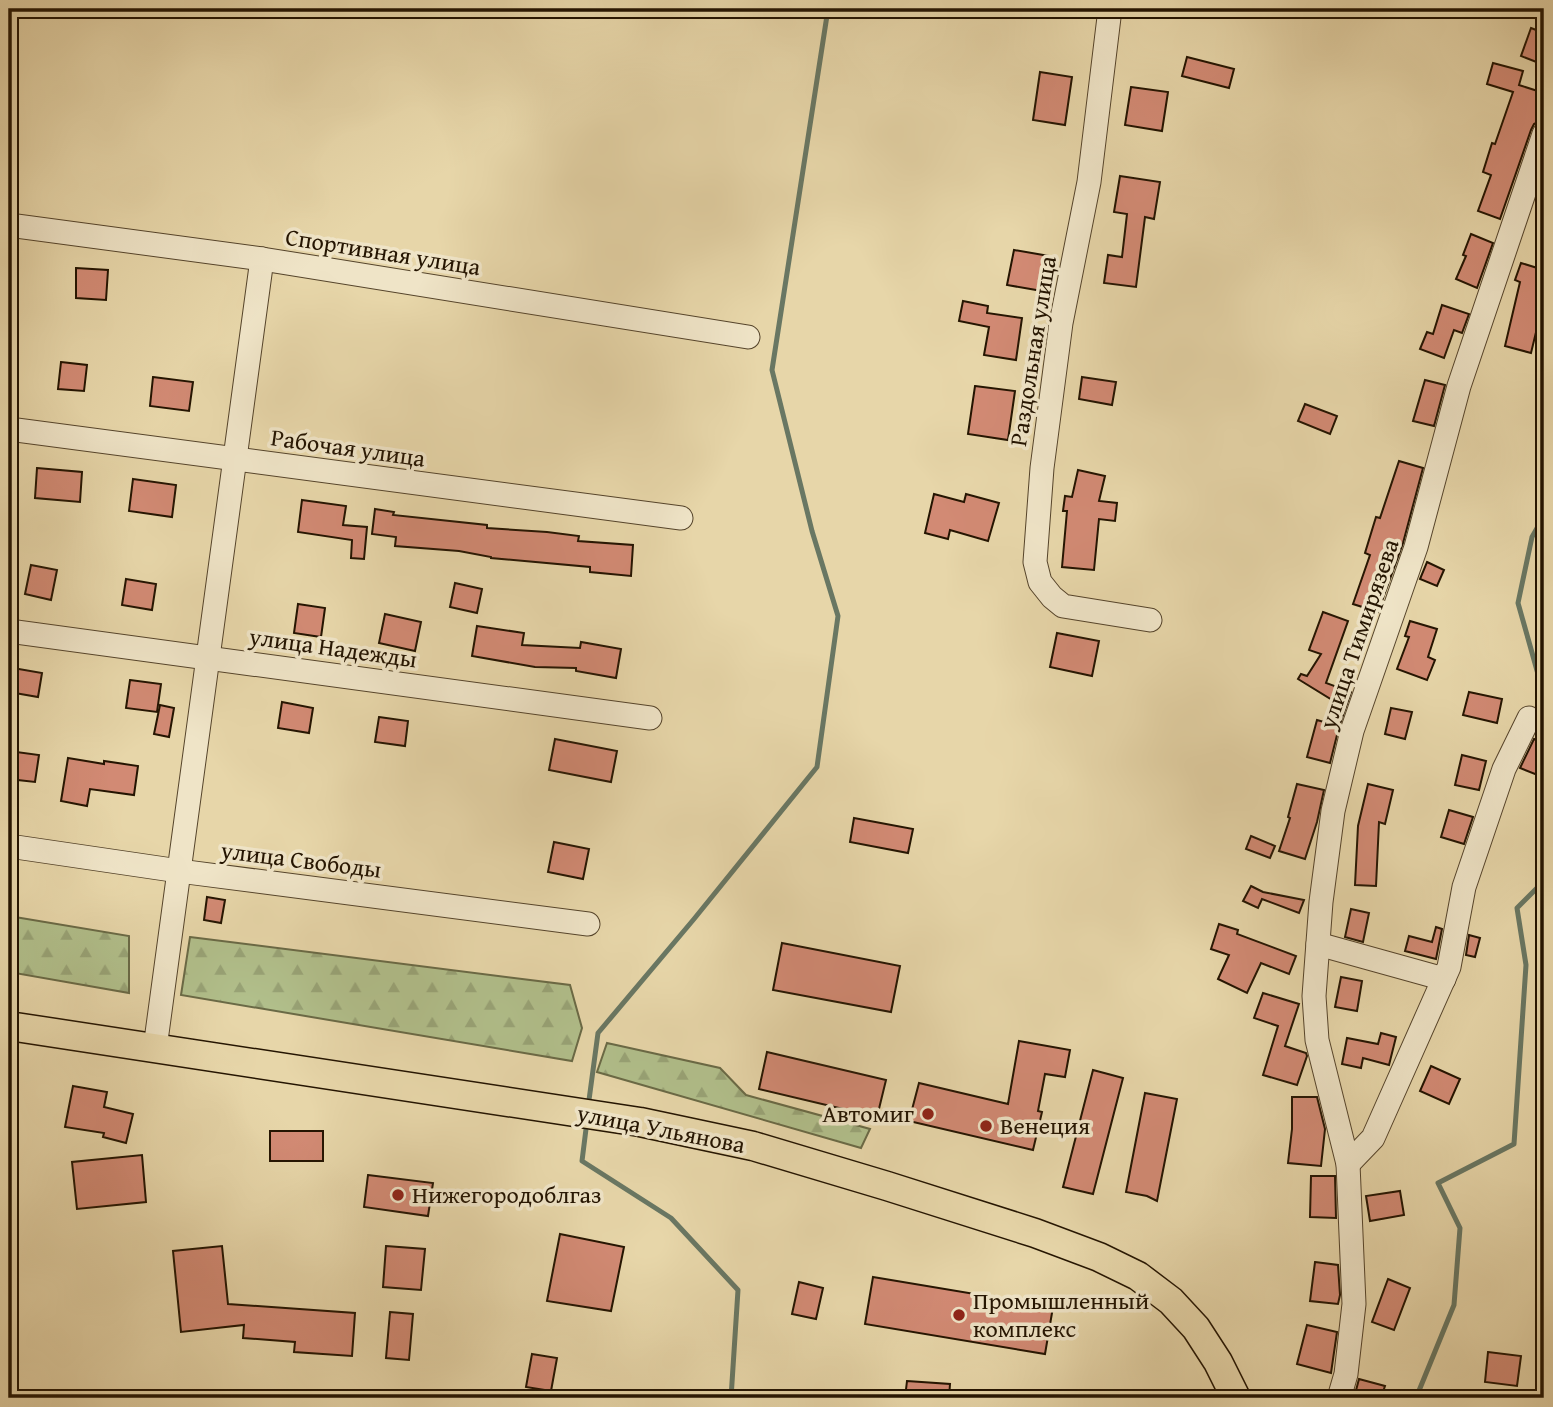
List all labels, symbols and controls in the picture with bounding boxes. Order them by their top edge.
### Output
street label: Спортивная улица [283,219,484,284]
street label: Раздольная улица [1000,253,1065,449]
street label: Рабочая улица [269,419,428,476]
street label: улица Тимирязева [1309,533,1408,735]
street label: улица Надежды [246,618,419,677]
street label: улица Свободы [218,832,384,887]
street label: улица Ульянова [573,1095,749,1162]
place label: Автомиг [822,1096,914,1131]
marker: Автомиг [920,1106,936,1122]
place label: Венеция [1000,1108,1090,1143]
marker: Венеция [978,1118,994,1134]
place label: Нижегородоблгаз [412,1177,601,1212]
marker: Нижегородоблгаз [390,1187,406,1203]
place label: Промышленный комплекс [973,1283,1149,1346]
marker: Промышленный комплекс [951,1307,967,1323]

